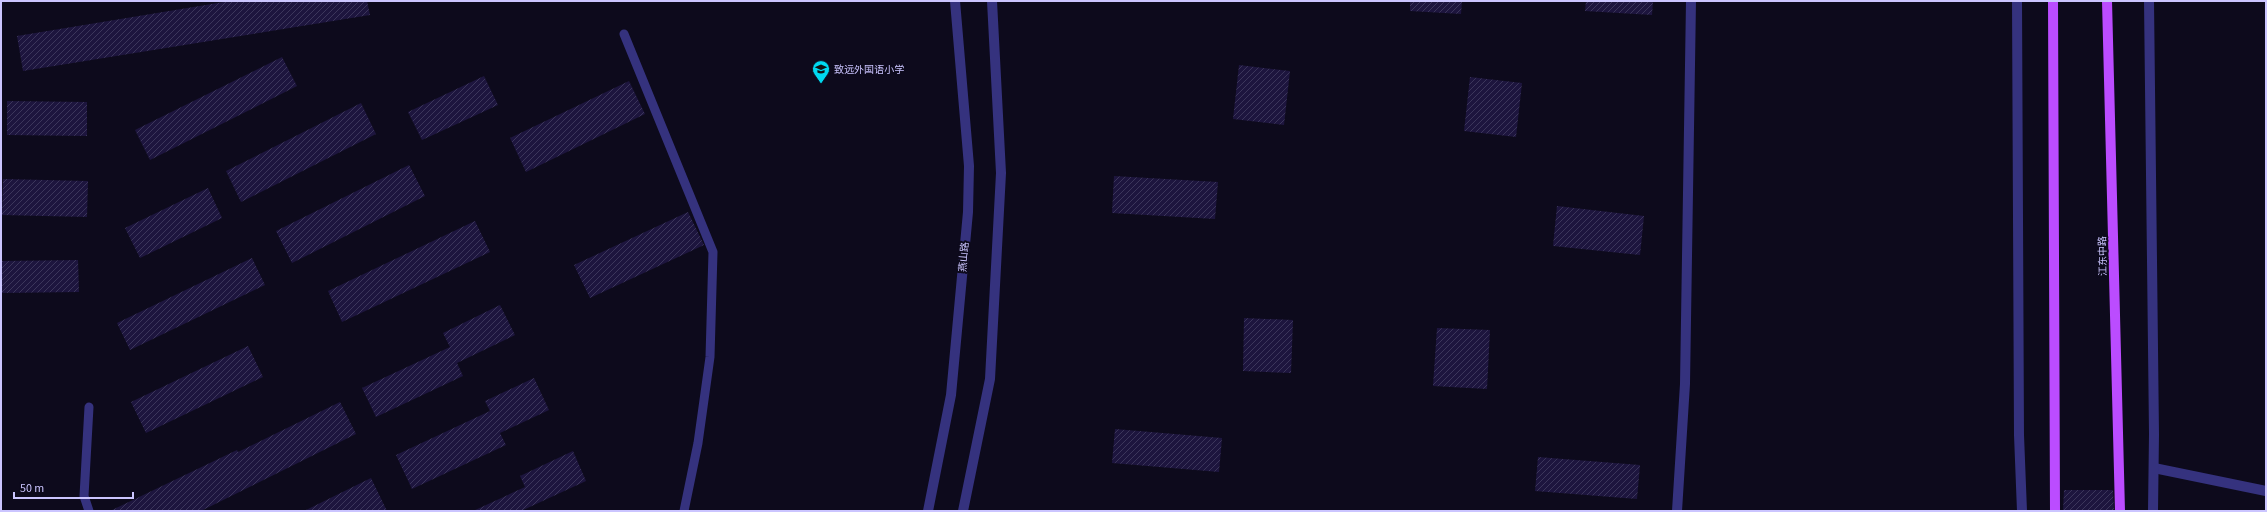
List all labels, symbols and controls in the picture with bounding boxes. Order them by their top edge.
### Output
school or university icon: 致远外国语小学 [811,59,831,84]
place label: 致远外国语小学 [834,63,904,77]
street label: 江东中路 [2096,236,2110,276]
street label: 燕山路 [956,242,972,273]
scale bar [14,474,133,500]
text: 50 m [20,480,44,497]

